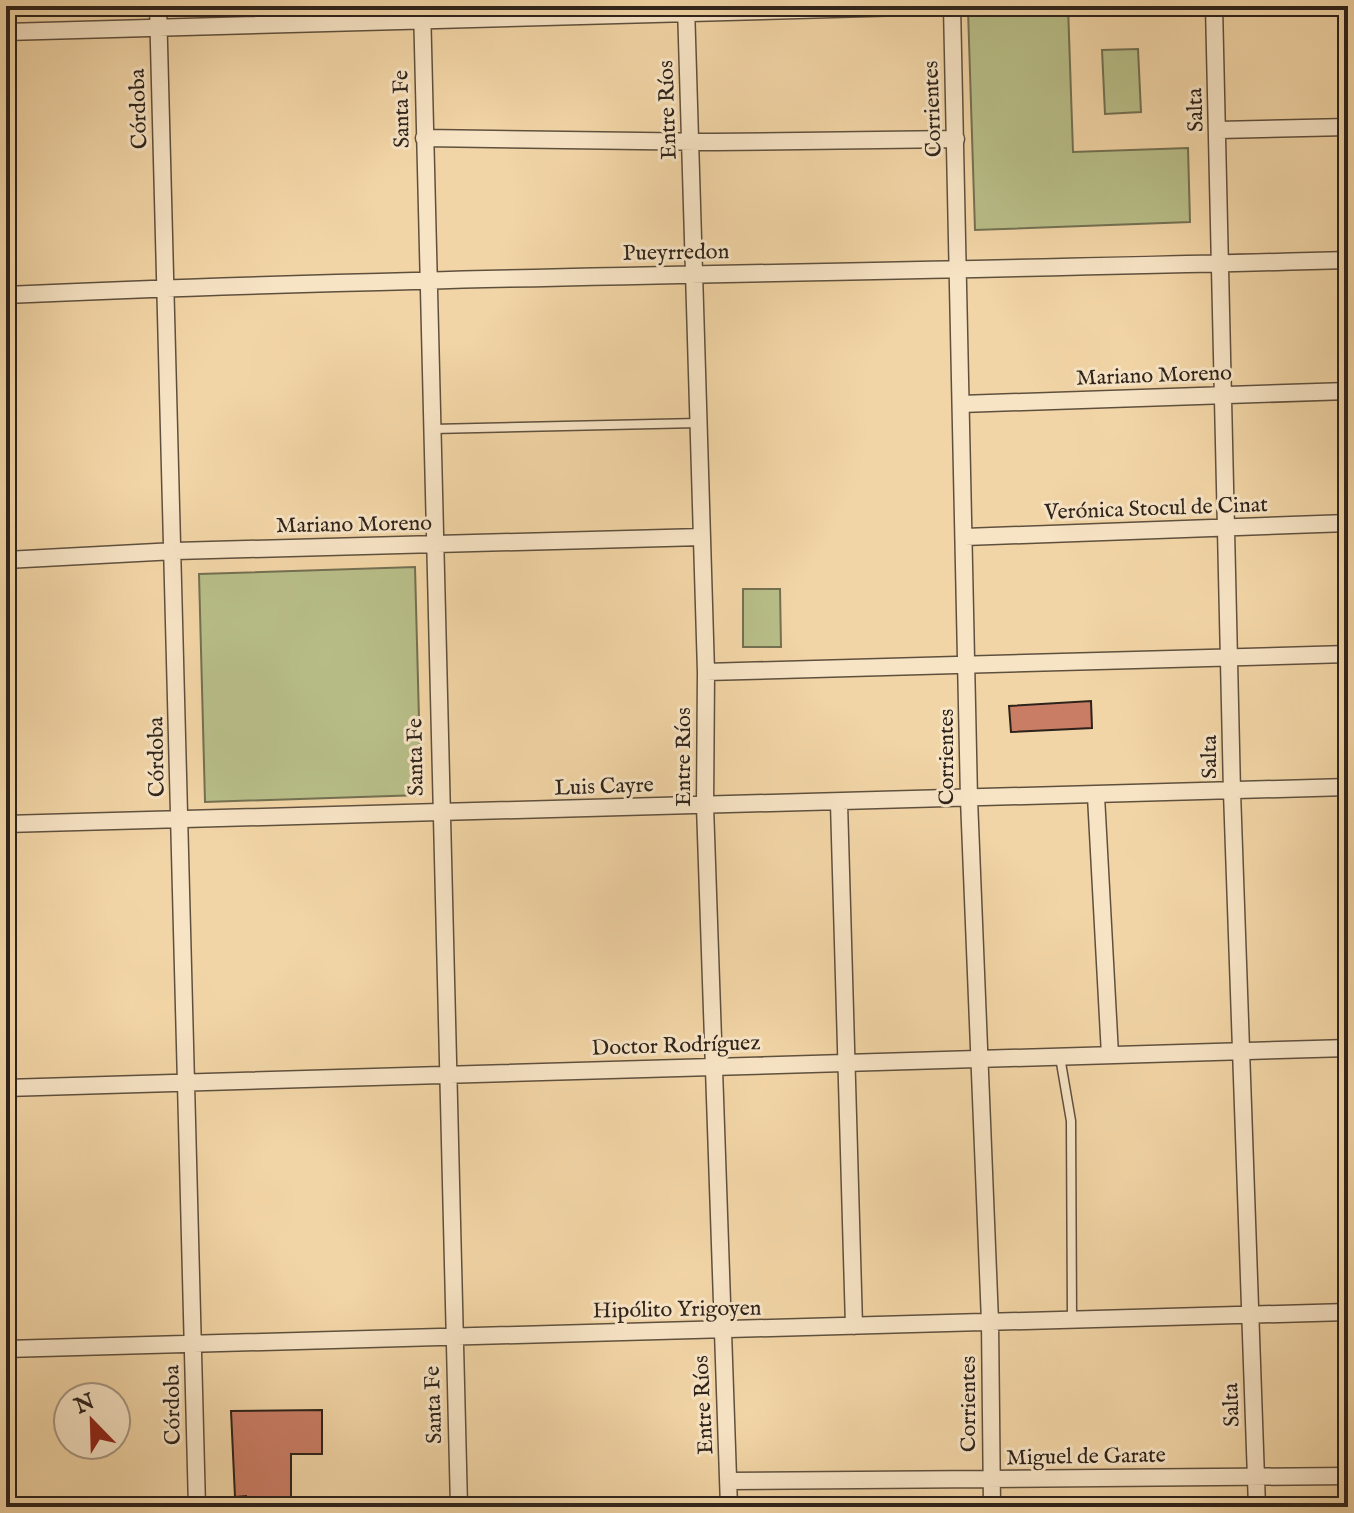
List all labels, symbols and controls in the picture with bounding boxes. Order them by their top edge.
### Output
street label: Entre Ríos [652,60,684,160]
street label: Corrientes [917,60,949,158]
street label: Córdoba [124,68,154,150]
street label: Santa Fe [387,70,417,148]
street label: Salta [1181,87,1211,132]
street label: Pueyrredon [622,238,730,268]
street label: Mariano Moreno [1076,359,1233,393]
street label: Verónica Stocul de Cinat [1043,491,1269,527]
street label: Mariano Moreno [276,510,432,540]
street label: Entre Ríos [670,707,698,807]
street label: Corrientes [933,709,961,805]
street label: Córdoba [142,716,172,797]
street label: Santa Fe [401,718,431,796]
street label: Salta [1196,735,1224,779]
street label: Luis Cayre [554,771,654,803]
street label: Doctor Rodríguez [591,1029,761,1063]
street label: Hipólito Yrigoyen [592,1295,762,1325]
street label: Entre Ríos [687,1355,721,1455]
street label: Corrientes [955,1356,983,1452]
street label: Córdoba [158,1364,188,1445]
street label: Santa Fe [419,1365,449,1445]
north arrow [52,1381,132,1461]
street label: Salta [1217,1382,1247,1427]
text: N [70,1388,99,1421]
street label: Miguel de Garate [1006,1442,1166,1472]

